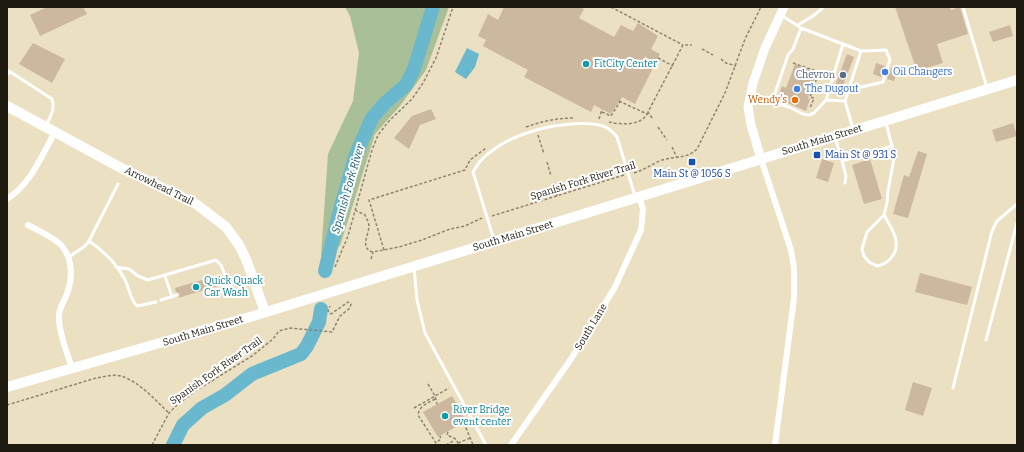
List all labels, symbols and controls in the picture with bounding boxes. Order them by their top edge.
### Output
place label: FitCity Center [594,58,658,70]
marker: FitCity Center [581,59,591,69]
place label: Oil Changers [893,66,953,78]
marker: Oil Changers [880,67,890,77]
place label: Chevron [796,69,836,81]
marker: Chevron [838,70,848,80]
place label: The Dugout [805,83,859,95]
marker: The Dugout [792,84,802,94]
place label: Wendy's [748,94,787,106]
marker: Wendy's [790,95,800,105]
street label: South Main Street [780,122,864,158]
water label: Spanish Fork River [329,143,367,235]
place label: Main St @ 931 S [825,149,896,161]
marker: Main St @ 931 S [812,150,822,160]
marker: Main St @ 1056 S [687,157,697,167]
street label: Spanish Fork River Trail [529,159,637,203]
street label: Arrowhead Trail [123,164,195,208]
place label: Main St @ 1056 S [653,168,731,180]
street label: South Main Street [471,218,555,254]
place label: Quick Quack Car Wash [204,275,263,299]
marker: Quick Quack Car Wash [191,282,201,292]
street label: South Lane [572,302,610,352]
street label: South Main Street [161,313,245,349]
street label: Spanish Fork River Trail [168,335,264,407]
place label: River Bridge event center [453,404,511,428]
marker: River Bridge event center [440,411,450,421]

